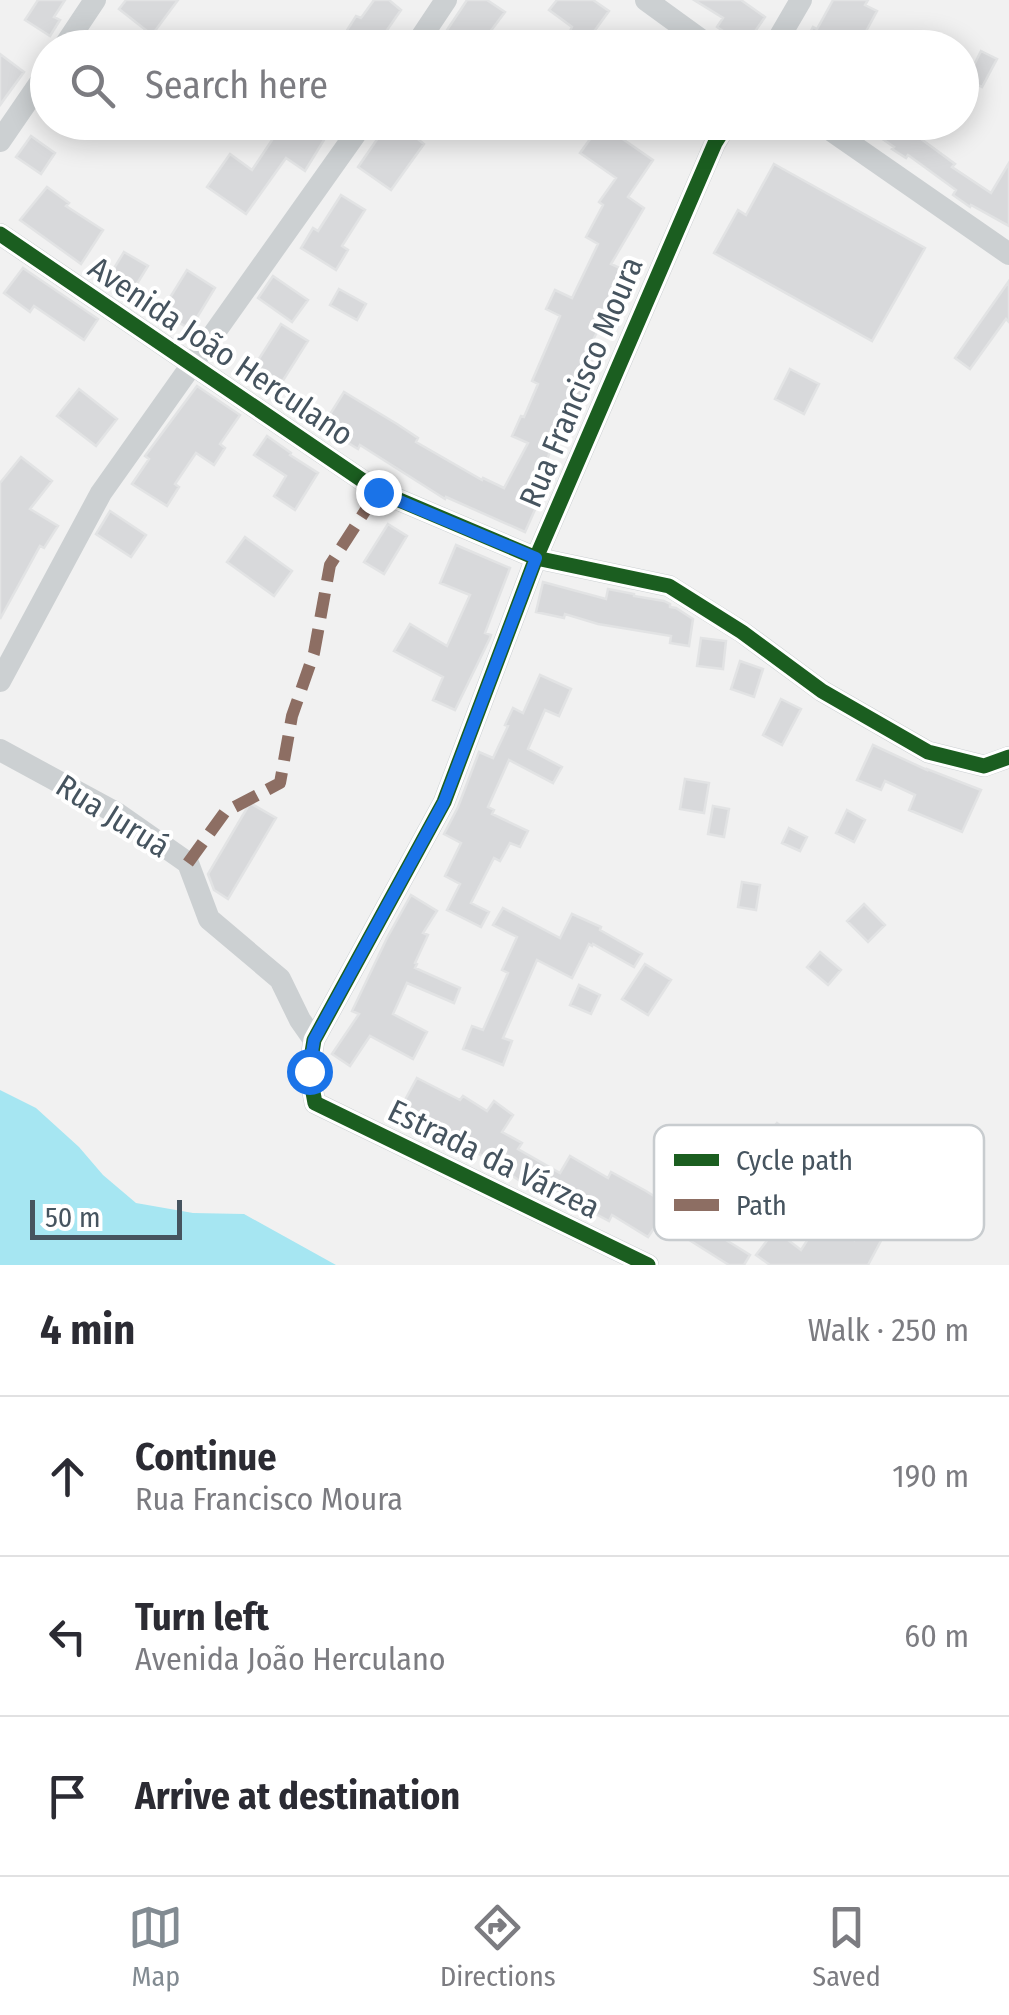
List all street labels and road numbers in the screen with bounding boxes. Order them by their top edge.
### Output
street label: Avenida João Herculano [82,248,360,454]
street label: Rua Francisco Moura [511,251,651,513]
street label: Rua Juruá [49,766,177,866]
street label: Estrada da Várzea [382,1091,606,1227]

